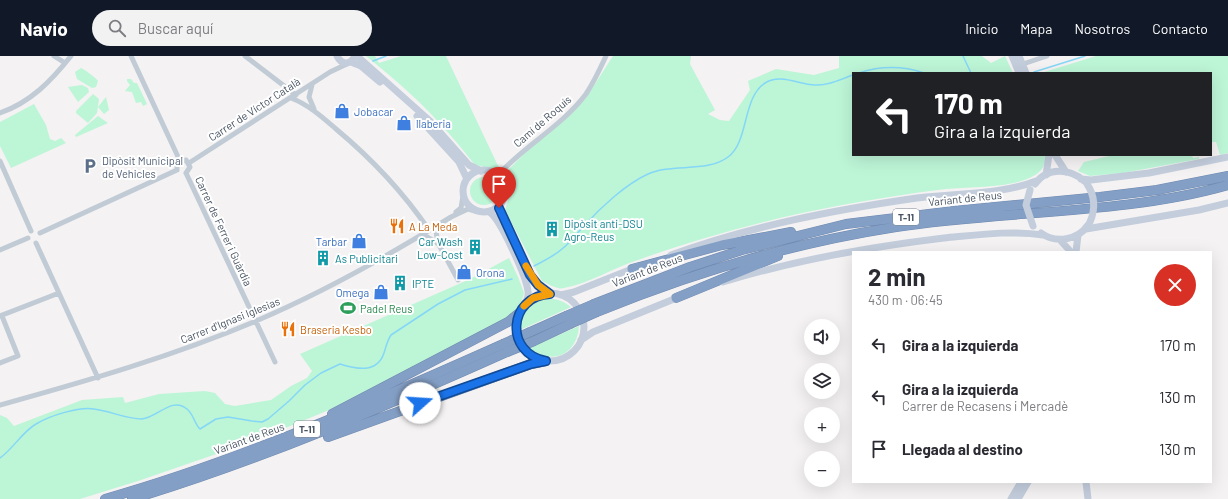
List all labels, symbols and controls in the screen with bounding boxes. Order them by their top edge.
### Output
search box [92,10,372,46]
text: Navio [20,17,68,40]
icon: search [106,17,128,39]
text: Buscar aquí [138,19,213,37]
text: Inicio [965,20,998,37]
text: Mapa [1020,20,1052,37]
text: Nosotros [1074,20,1130,37]
text: Contacto [1152,20,1208,37]
street label: Carrer de Víctor Català [206,74,302,144]
text: 170 m [934,86,1003,120]
icon: left [868,88,920,140]
street label: Camí de Roquís [510,92,574,150]
shop icon: Jobacar [333,102,351,120]
place label: Jobacar [354,105,393,118]
shop icon: llaberia [395,114,413,132]
place label: llaberia [416,117,451,130]
text: Gira a la izquierda [934,120,1071,142]
place label: Dipòsit Municipal de Vehicles [102,154,183,180]
parking icon: Dipòsit Municipal de Vehicles [81,157,99,175]
pin [482,167,516,208]
icon: arrive [488,173,510,195]
street label: Carrer de Ferrer i Guàrdia [193,174,255,288]
street label: Variant de Reus [928,188,1002,208]
road number: T-11 [893,209,919,225]
restaurant icon: A La Meda [388,217,406,235]
place label: Dipòsit anti-DSU Agro-Reus [564,217,643,243]
place label: A La Meda [409,220,457,233]
building icon: Dipòsit anti-DSU Agro-Reus [543,220,561,238]
shop icon: Tarbar [350,232,368,250]
place label: Tarbar [316,235,347,248]
place label: Car Wash Low-Cost [417,235,463,261]
building icon: Car Wash Low-Cost [466,238,484,256]
building icon: As Publicitari [314,249,332,267]
street label: Variant de Reus [610,251,684,289]
place label: As Publicitari [335,252,398,265]
text: 2 min [868,262,926,291]
shop icon: Orona [455,263,473,281]
button: close [1154,264,1196,306]
place label: Orona [476,266,504,279]
building icon: IPTE [391,274,409,292]
place label: IPTE [412,277,435,290]
shop icon: Omega [372,283,390,301]
place label: Omega [336,286,369,299]
text: 430 m · 06:45 [868,292,943,308]
street label: Carrer d'Ignasi Iglesias [178,294,282,346]
sports icon: Padel Reus [339,299,357,317]
place label: Padel Reus [360,302,412,315]
map controls [804,319,840,487]
button: sound [804,319,840,355]
restaurant icon: Braseria Kesbo [279,320,297,338]
place label: Braseria Kesbo [300,323,372,336]
icon: left [868,334,890,356]
text: Gira a la izquierda [902,336,1018,354]
text: 170 m [1160,336,1196,354]
button: layers [804,363,840,399]
text: Gira a la izquierda [902,380,1018,398]
position arrow [399,382,441,424]
icon: left [868,386,890,408]
text: 130 m [1159,388,1196,406]
text: Carrer de Recasens i Mercadè [902,398,1068,414]
button: + [804,407,840,443]
street label: Variant de Reus [212,419,286,457]
road number: T-11 [294,421,320,437]
icon: arrive [868,438,890,460]
text: Llegada al destino [902,440,1023,458]
text: 130 m [1159,440,1196,458]
button: − [804,451,840,487]

